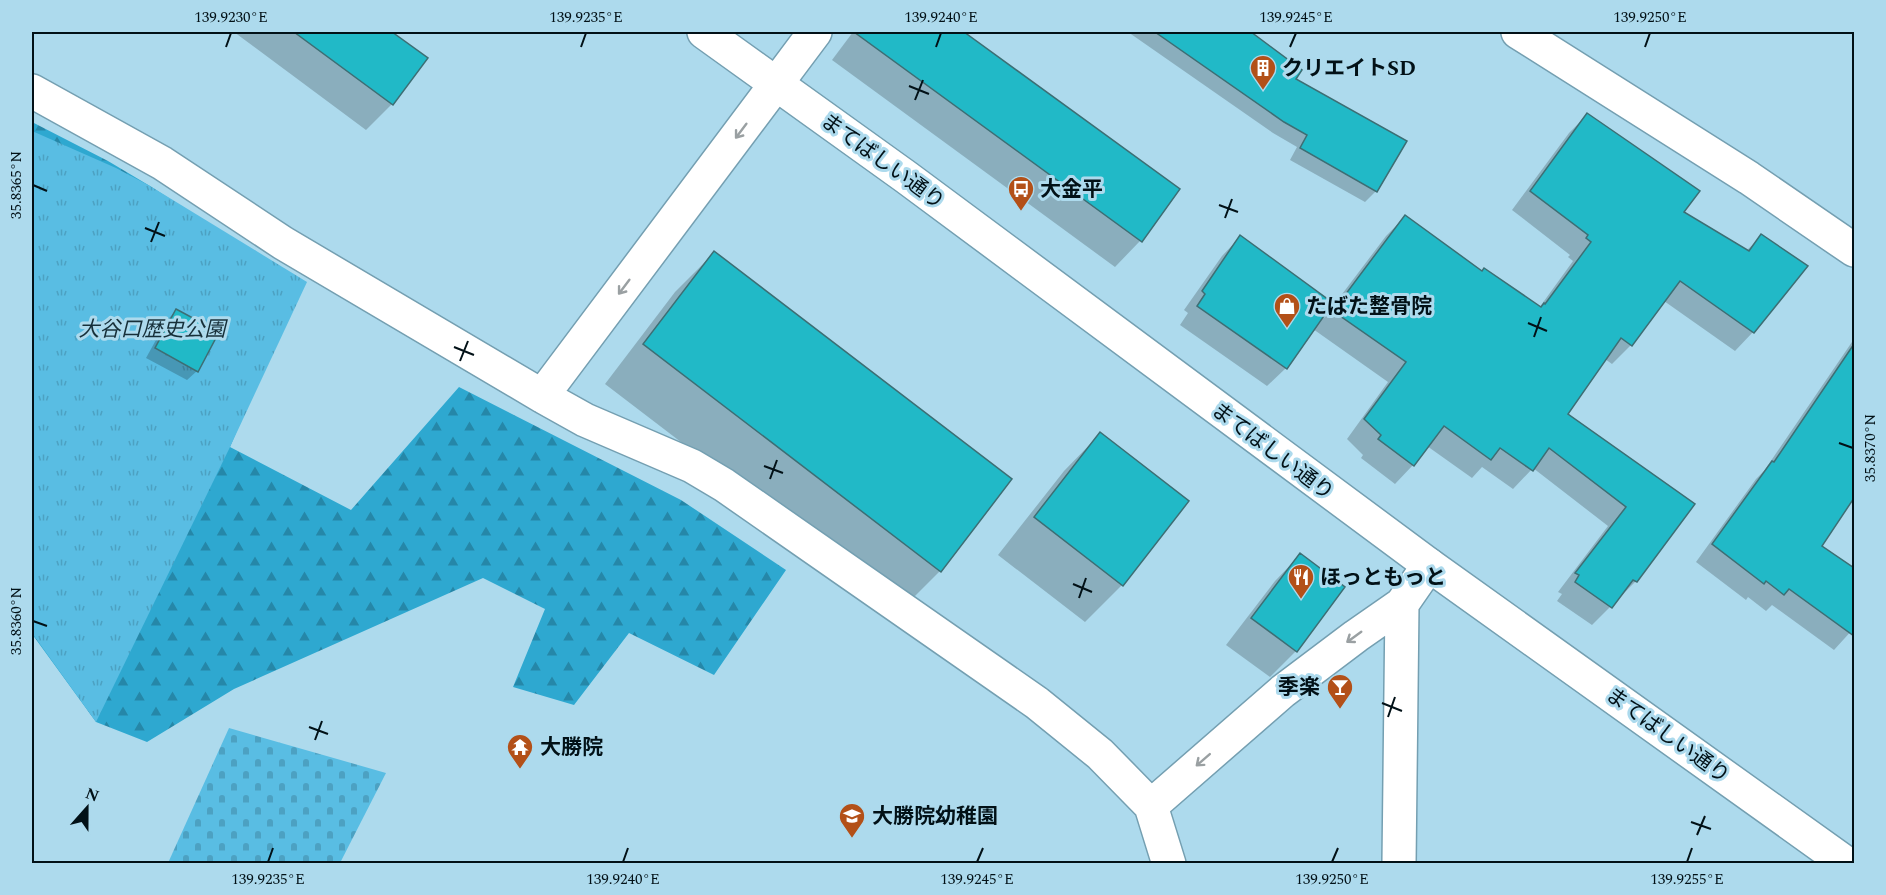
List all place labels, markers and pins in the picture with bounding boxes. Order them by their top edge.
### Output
building icon: クリエイトSD [1248,53,1278,91]
place label: クリエイトSD [1282,53,1416,85]
bus stop icon: 大金平 [1006,174,1036,212]
place label: 大金平 [1040,174,1103,206]
shop icon: たばた整骨院 [1272,291,1302,329]
place label: たばた整骨院 [1306,291,1432,323]
restaurant icon: ほっともっと [1286,562,1316,600]
place label: ほっともっと [1320,562,1446,594]
place label: 季楽 [1278,672,1320,704]
bar icon: 季楽 [1325,672,1355,710]
temple icon: 大勝院 [505,732,535,770]
place label: 大勝院 [540,732,603,764]
school or university icon: 大勝院幼稚園 [837,801,867,839]
place label: 大勝院幼稚園 [872,801,998,833]

